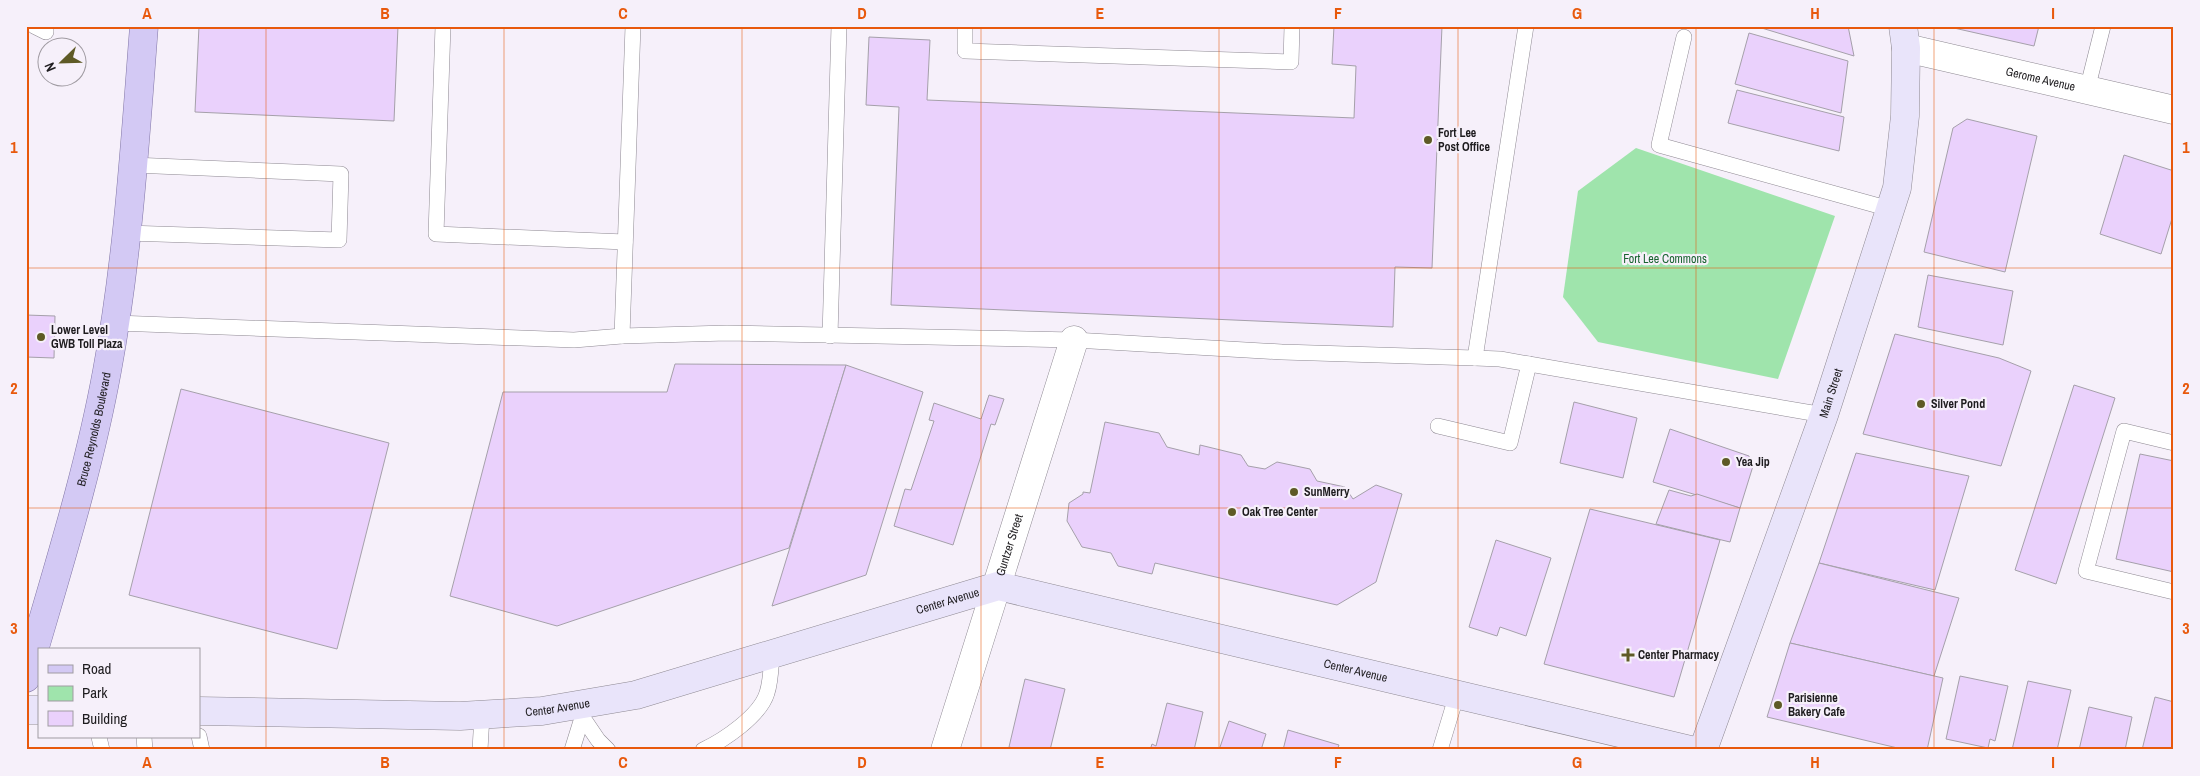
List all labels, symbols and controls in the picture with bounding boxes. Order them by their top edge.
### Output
text: A [142,2,152,24]
text: B [380,2,390,24]
text: C [618,2,628,24]
text: D [857,2,867,24]
text: E [1096,2,1105,24]
text: F [1334,2,1342,24]
text: G [1572,2,1582,24]
text: H [1810,2,1820,24]
text: I [2051,2,2055,24]
north arrow [38,38,88,88]
text: N [40,60,60,74]
street label: Gerome Avenue [2004,63,2077,95]
place label: Fort Lee Post Office [1438,125,1490,155]
marker: Fort Lee Post Office [1422,134,1434,146]
text: 1 [10,136,18,158]
text: 1 [2182,136,2190,158]
park label: Fort Lee Commons [1623,251,1707,267]
place label: Lower Level GWB Toll Plaza [51,322,123,352]
marker: Lower Level GWB Toll Plaza [35,331,47,343]
street label: Main Street [1816,366,1846,420]
street label: Bruce Reynolds Boulevard [73,371,115,488]
text: 2 [10,377,18,399]
text: 2 [2182,377,2190,399]
place label: Silver Pond [1931,396,1985,412]
marker: Silver Pond [1915,398,1927,410]
place label: Yea Jip [1736,454,1770,470]
marker: Yea Jip [1720,456,1732,468]
place label: SunMerry [1304,484,1350,500]
marker: SunMerry [1288,486,1300,498]
place label: Oak Tree Center [1242,504,1318,520]
marker: Oak Tree Center [1226,506,1238,518]
street label: Guntzer Street [992,512,1027,578]
street label: Center Avenue [914,584,981,618]
text: 3 [10,617,18,639]
text: 3 [2182,617,2190,639]
place label: Center Pharmacy [1638,647,1719,663]
legend [38,648,200,738]
marker: Center Pharmacy [1622,649,1634,661]
street label: Center Avenue [1322,655,1389,686]
text: Road [82,658,111,679]
text: Park [82,682,108,703]
place label: Parisienne Bakery Cafe [1788,690,1845,720]
street label: Center Avenue [525,695,591,720]
marker: Parisienne Bakery Cafe [1772,699,1784,711]
text: Building [82,708,127,729]
text: A [142,751,152,773]
text: B [380,751,390,773]
text: C [618,751,628,773]
text: D [857,751,867,773]
text: E [1096,751,1105,773]
text: F [1334,751,1342,773]
text: G [1572,751,1582,773]
text: H [1810,751,1820,773]
text: I [2051,751,2055,773]

